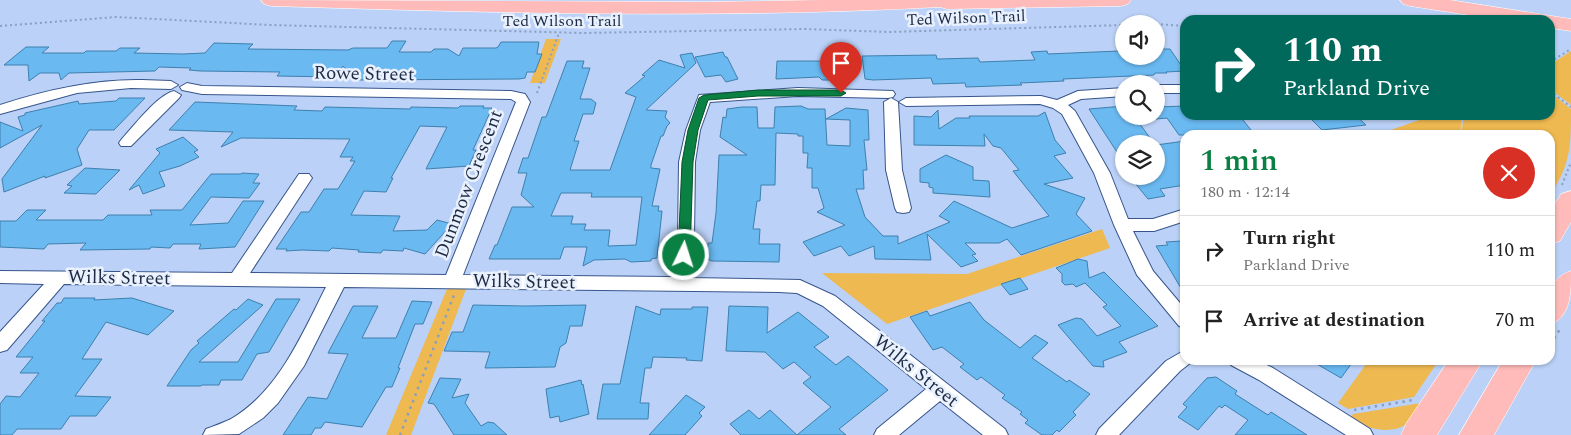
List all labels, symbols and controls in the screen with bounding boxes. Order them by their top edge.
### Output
street label: Ted Wilson Trail [906,4,1026,32]
street label: Ted Wilson Trail [502,9,622,33]
map controls [1115,15,1165,185]
button: sound [1115,15,1165,65]
text: 110 m [1283,24,1382,77]
icon: right [1200,35,1265,100]
pin [820,42,862,93]
icon: arrive [827,49,855,77]
street label: Rowe Street [313,59,415,89]
text: Parkland Drive [1283,72,1430,105]
button: search [1115,75,1165,125]
street label: Dunmow Crescent [427,105,511,262]
button: layers [1115,135,1165,185]
text: 1 min [1200,138,1278,184]
button: close [1483,147,1535,199]
text: 180 m · 12:14 [1200,180,1290,204]
text: Turn right [1243,224,1336,253]
position arrow [657,228,709,280]
text: 110 m [1485,236,1535,265]
icon: right [1200,237,1228,265]
text: Parkland Drive [1243,253,1350,277]
street label: Wilks Street [67,263,171,293]
street label: Wilks Street [472,267,576,297]
text: Arrive at destination [1243,306,1425,335]
text: 70 m [1495,306,1535,335]
icon: arrive [1200,307,1228,335]
street label: Wilks Street [867,327,965,415]

